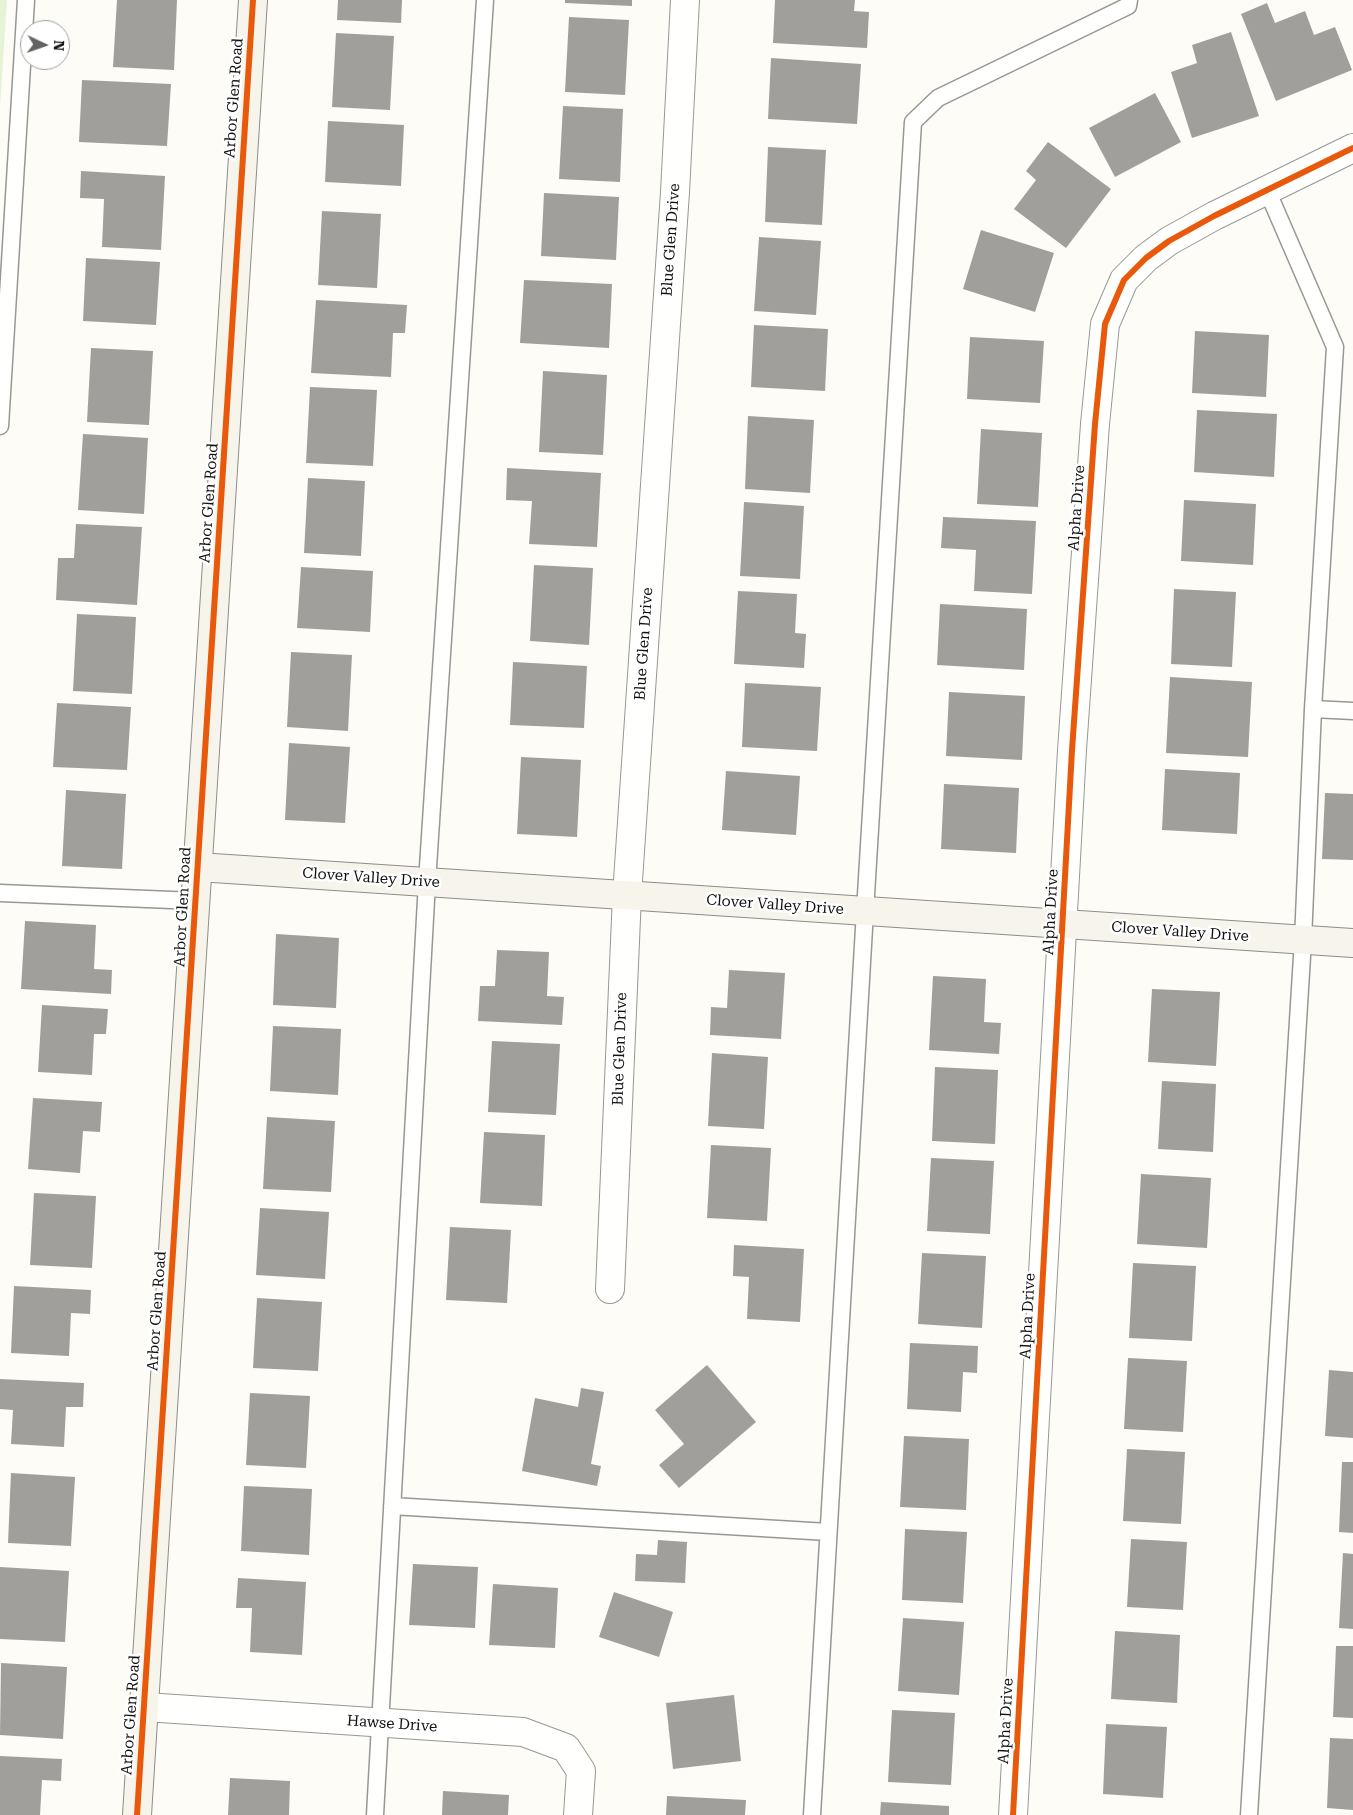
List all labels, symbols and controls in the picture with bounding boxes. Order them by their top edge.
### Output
north arrow [20,20,70,70]
street label: Arbor Glen Road [221,37,247,159]
text: N [51,40,67,52]
street label: Blue Glen Drive [658,183,684,297]
street label: Arbor Glen Road [196,442,222,564]
street label: Alpha Drive [1065,465,1089,551]
street label: Blue Glen Drive [631,587,657,701]
street label: Arbor Glen Road [171,846,195,968]
street label: Clover Valley Drive [302,864,440,892]
street label: Alpha Drive [1040,869,1062,955]
street label: Clover Valley Drive [706,891,844,919]
street label: Clover Valley Drive [1111,918,1249,946]
street label: Blue Glen Drive [609,992,631,1106]
street label: Arbor Glen Road [144,1250,170,1372]
street label: Alpha Drive [1017,1273,1039,1359]
street label: Arbor Glen Road [118,1654,144,1776]
street label: Alpha Drive [995,1678,1017,1764]
street label: Hawse Drive [346,1712,438,1736]

